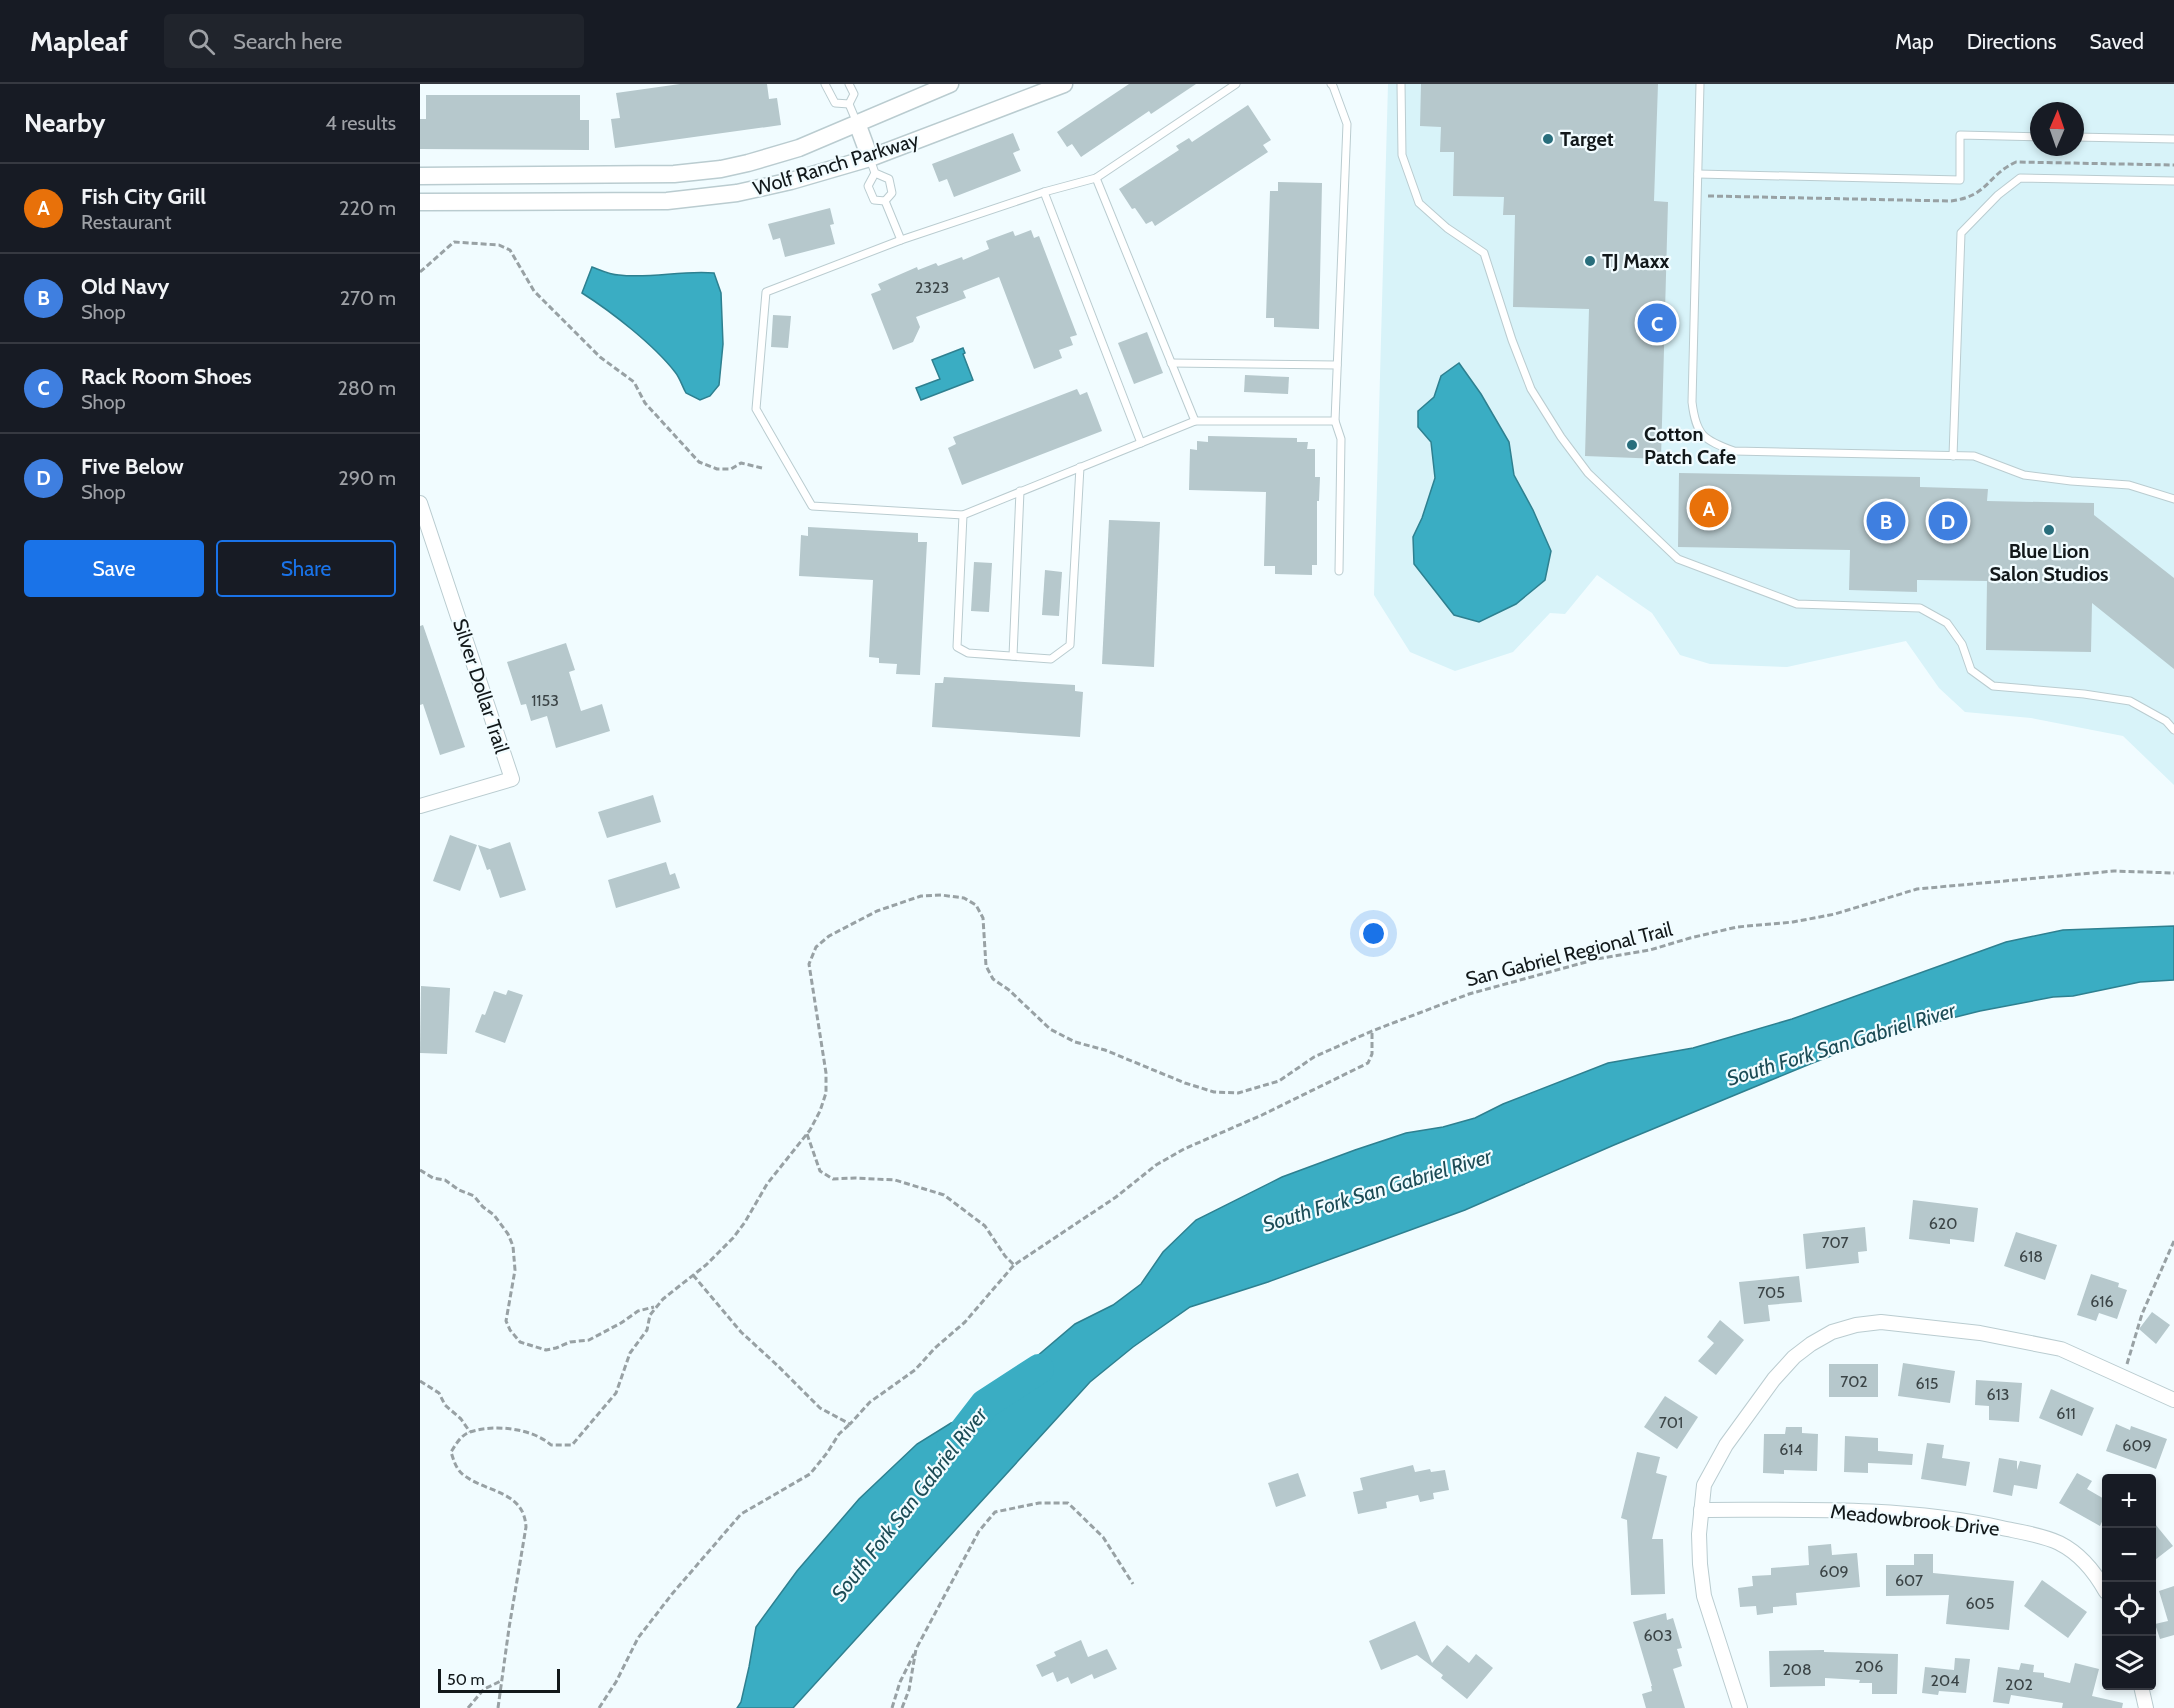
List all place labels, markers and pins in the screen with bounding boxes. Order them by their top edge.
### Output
place label: Target [1560,127,1614,151]
marker: Target [1541,132,1555,146]
place label: TJ Maxx [1602,249,1670,273]
marker: TJ Maxx [1583,254,1597,268]
pin: C [1638,300,1676,346]
place label: Cotton Patch Cafe [1644,422,1736,469]
marker: Cotton Patch Cafe [1625,438,1639,452]
pin: A [1690,486,1728,530]
pin: B [1866,498,1906,544]
pin: D [1928,498,1967,544]
marker: Blue Lion Salon Studios [2042,523,2056,537]
place label: Blue Lion Salon Studios [1989,539,2109,586]

